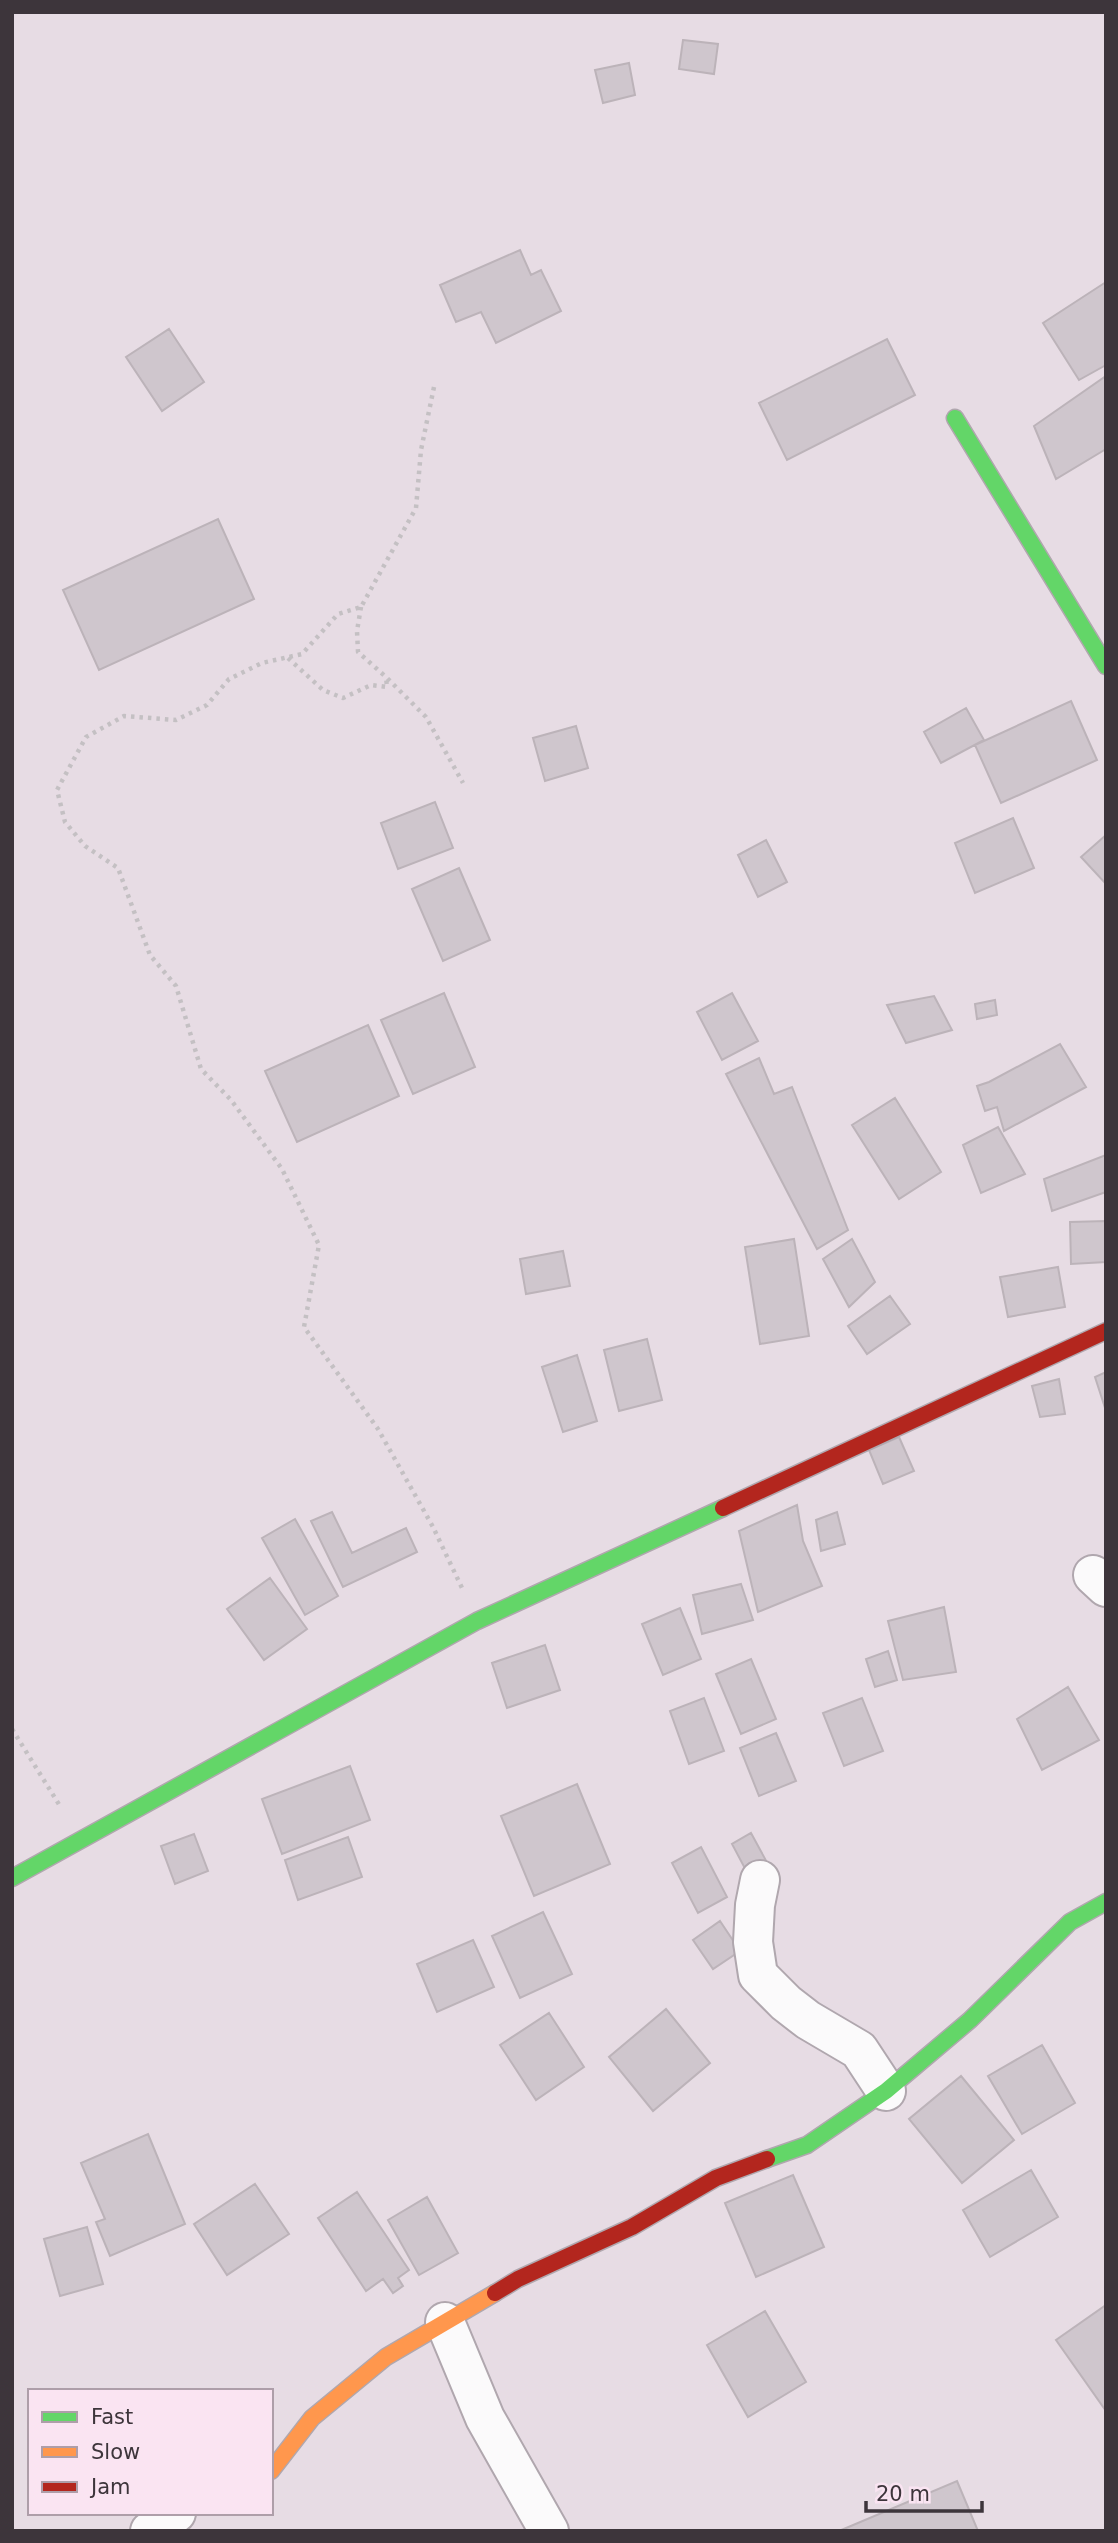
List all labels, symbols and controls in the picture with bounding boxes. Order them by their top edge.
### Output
legend [28,2389,273,2515]
text: Fast [91,2405,133,2429]
text: Slow [91,2440,140,2464]
scale bar [866,2470,982,2514]
text: Jam [89,2475,131,2499]
text: 20 m [876,2482,930,2506]

